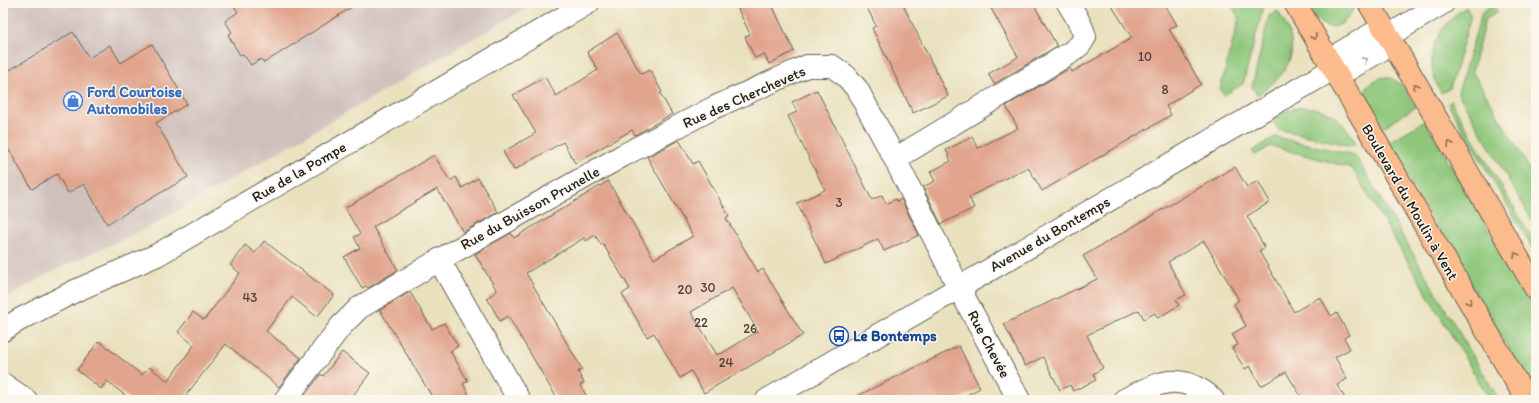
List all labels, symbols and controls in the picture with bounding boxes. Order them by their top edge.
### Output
one-way arrow [1310,33,1317,40]
house number: 10 [1138,49,1152,64]
one-way arrow [1361,57,1368,64]
street label: Rue des Cherchevets [680,62,808,132]
house number: 8 [1161,82,1169,97]
one-way arrow [1414,82,1421,90]
place label: Ford Courtoise Automobiles [86,83,182,118]
shop icon: Ford Courtoise Automobiles [62,90,84,112]
street label: Boulevard du Moulin à Vent [1358,121,1462,284]
street label: Rue de la Pompe [249,138,349,206]
one-way arrow [1448,140,1455,148]
street label: Rue du Buisson Prunelle [457,162,603,254]
street label: Avenue du Bontemps [987,192,1114,276]
house number: 3 [835,195,843,210]
one-way arrow [1514,252,1521,260]
house number: 30 [700,280,716,295]
house number: 20 [678,282,692,297]
house number: 43 [243,290,257,305]
one-way arrow [1465,298,1472,305]
street label: Rue Chevée [964,307,1014,381]
house number: 22 [694,315,708,330]
house number: 26 [743,321,757,336]
bus stop icon: Le Bontemps [828,325,850,347]
place label: Le Bontemps [853,327,937,346]
house number: 24 [719,355,734,370]

